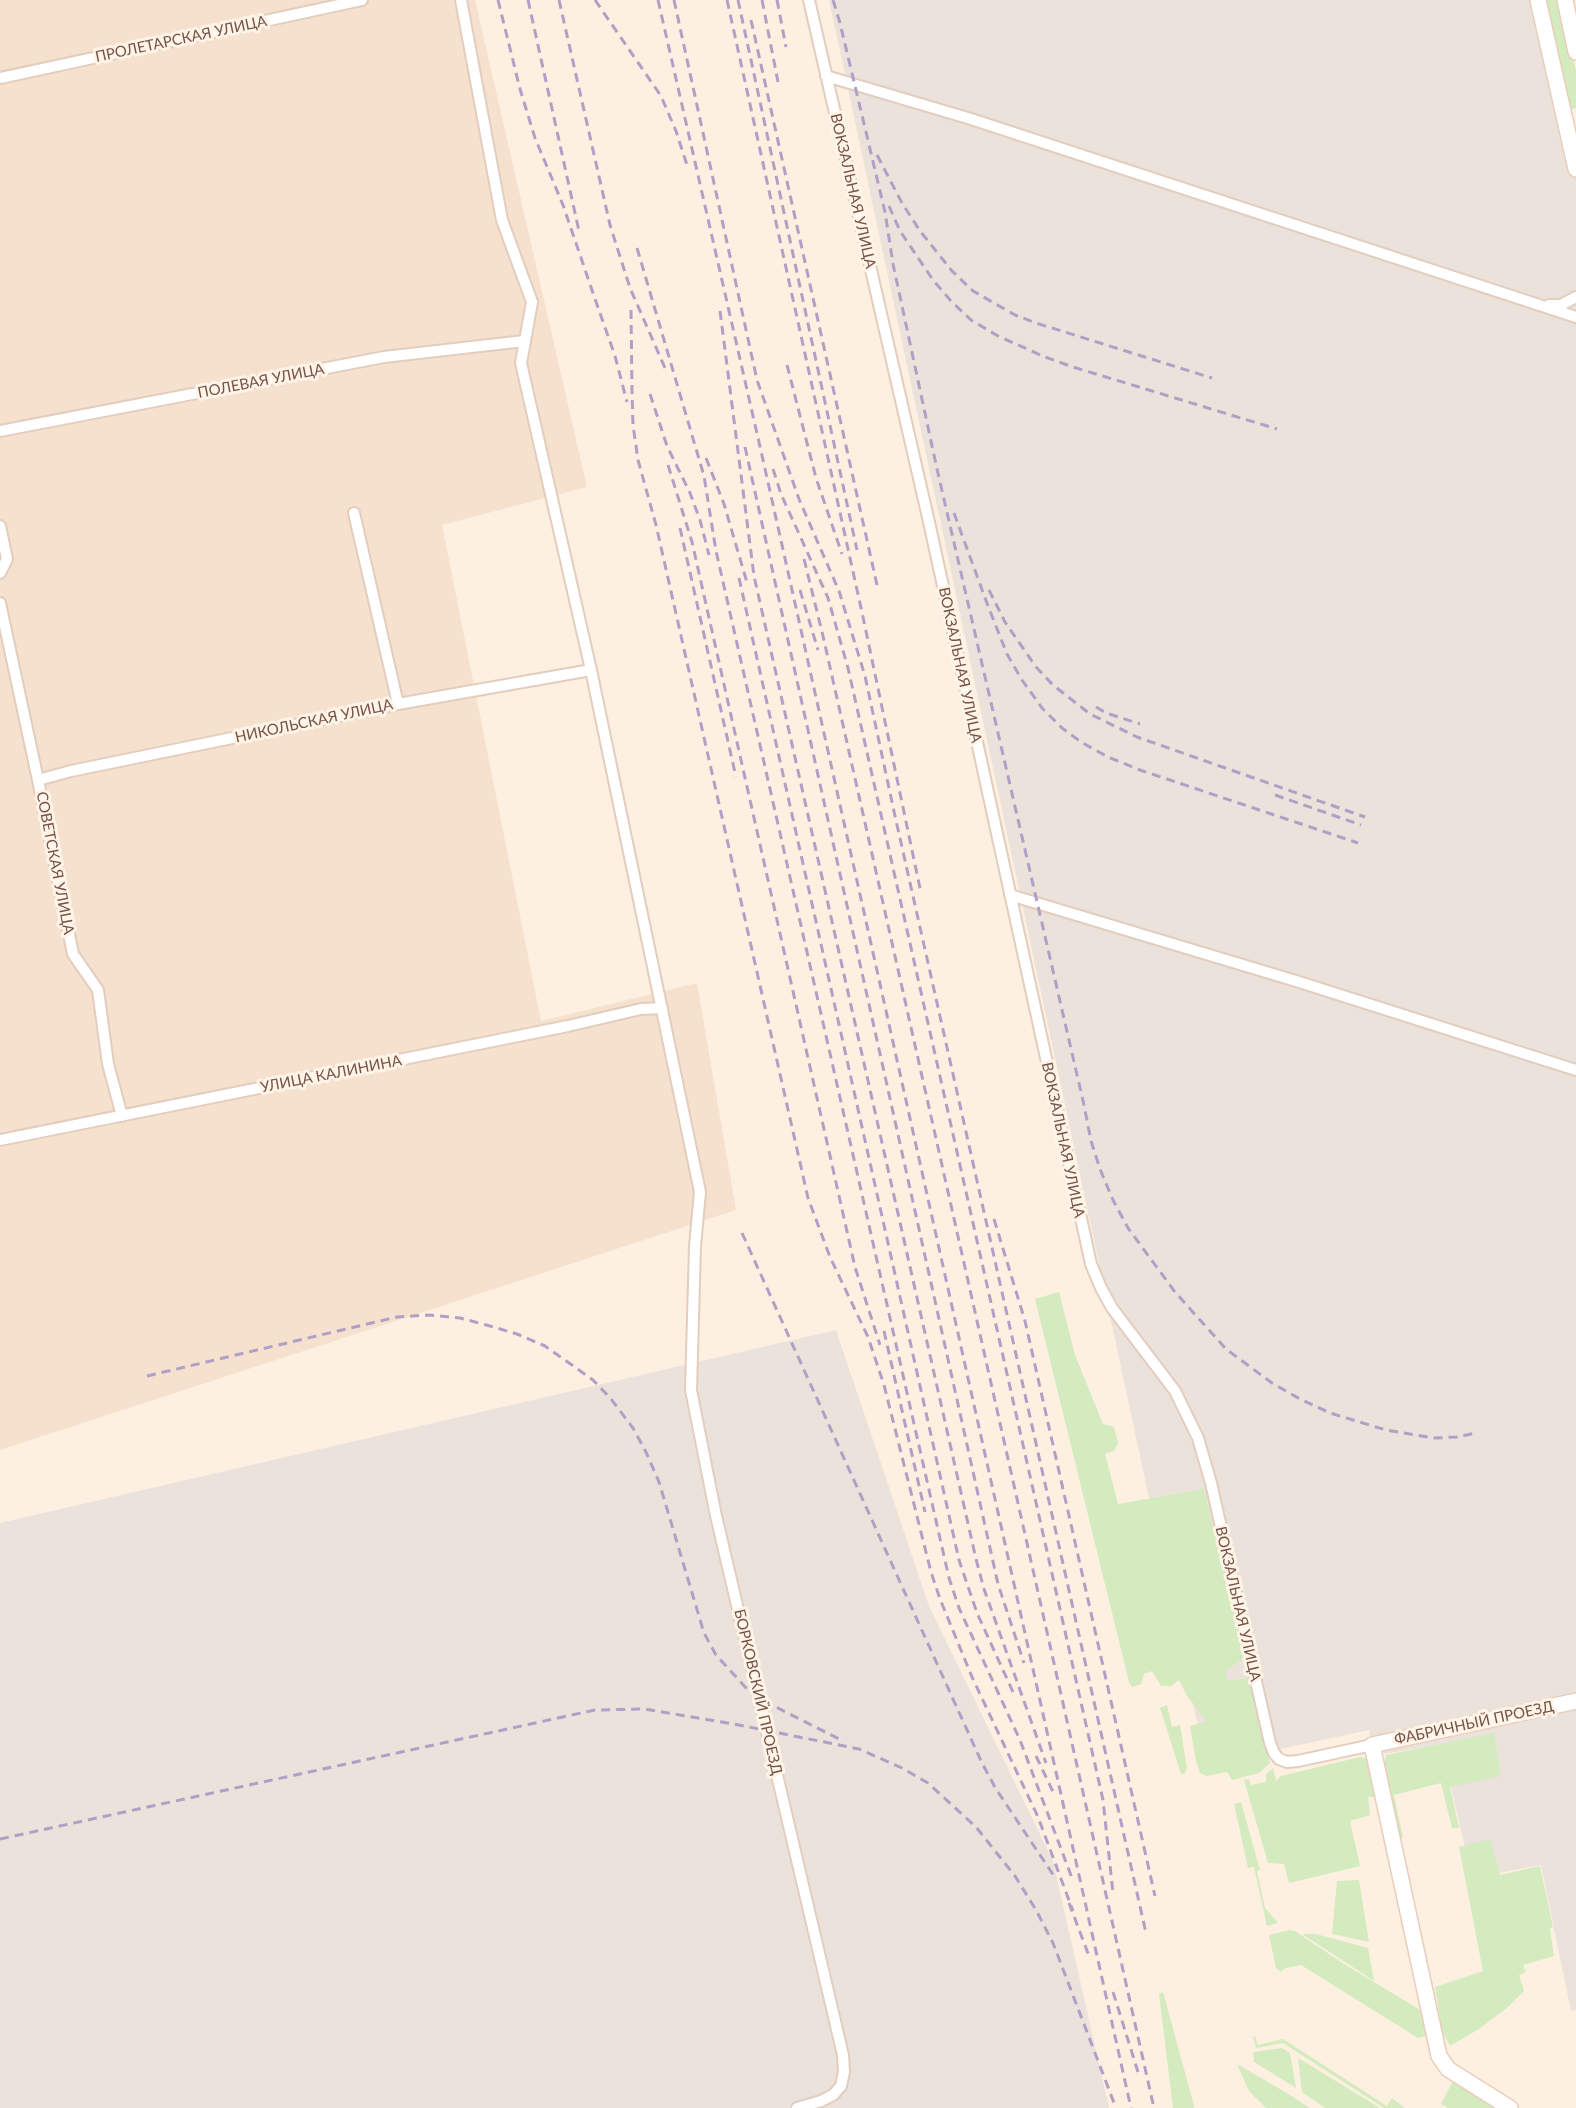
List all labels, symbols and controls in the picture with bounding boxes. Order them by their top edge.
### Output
street label: ПРОЛЕТАРСКАЯ УЛИЦА [94,12,268,66]
street label: ВОКЗАЛЬНАЯ УЛИЦА [826,112,880,270]
street label: ПОЛЕВАЯ УЛИЦА [196,360,326,402]
street label: ВОКЗАЛЬНАЯ УЛИЦА [935,585,985,745]
street label: НИКОЛЬСКАЯ УЛИЦА [233,695,395,747]
street label: СОВЕТСКАЯ УЛИЦА [32,790,78,936]
street label: УЛИЦА КАЛИНИНА [259,1051,403,1097]
street label: ВОКЗАЛЬНАЯ УЛИЦА [1038,1060,1088,1220]
street label: ВОКЗАЛЬНАЯ УЛИЦА [1211,1525,1265,1683]
street label: БОРКОВСКИЙ ПРОЕЗД [730,1607,786,1777]
street label: ФАБРИЧНЫЙ ПРОЕЗД [1393,1697,1555,1749]

